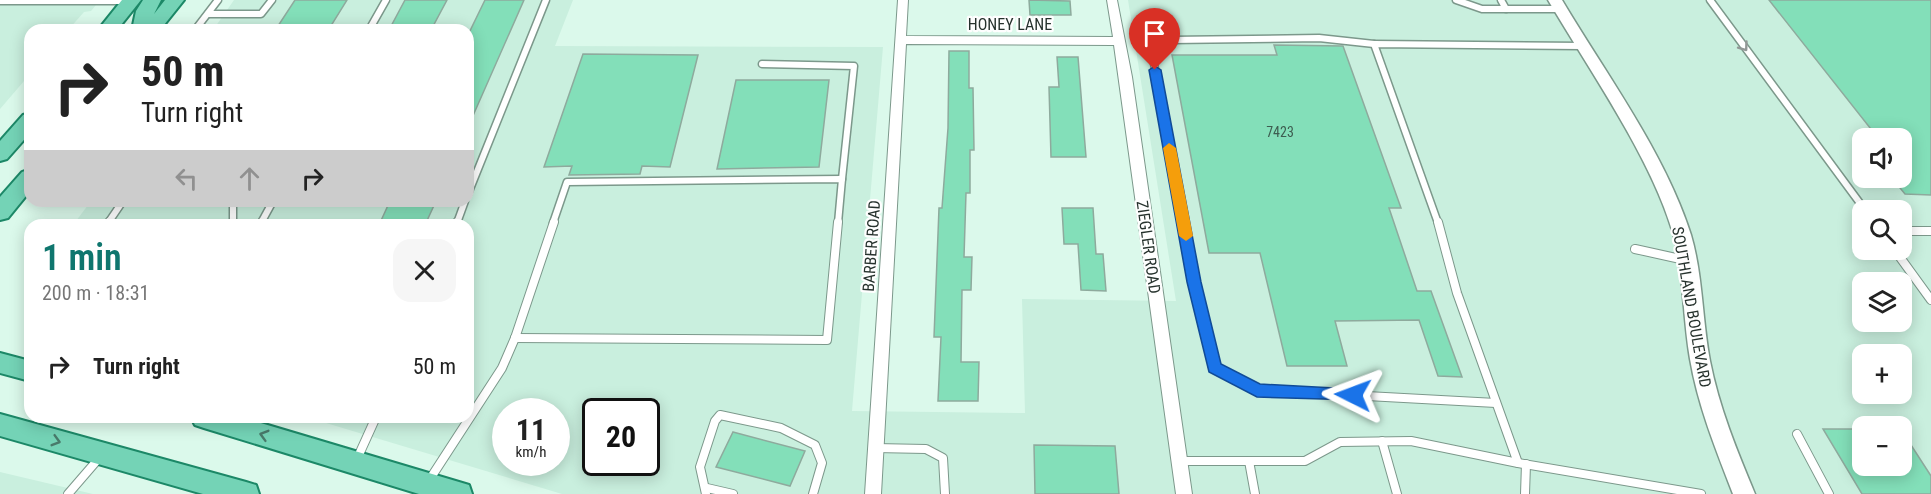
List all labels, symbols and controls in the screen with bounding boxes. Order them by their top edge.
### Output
pin [1129,8,1180,70]
street label: HONEY LANE [968,15,1052,34]
icon: arrive [1138,17,1171,50]
one-way arrow [1737,40,1748,51]
text: 50 m [141,47,224,96]
icon: right [42,48,120,126]
text: Turn right [141,97,243,129]
house number: 7423 [1266,124,1294,140]
map controls [1852,128,1912,476]
button: sound [1852,128,1912,188]
icon: left [170,162,203,195]
icon: ahead [233,162,266,195]
icon: right [296,162,329,195]
street label: ZIEGLER ROAD [1133,199,1164,295]
street label: BARBER ROAD [859,200,884,292]
button: search [1852,200,1912,260]
street label: SOUTHLAND BOULEVARD [1668,225,1715,389]
text: 1 min [42,237,122,279]
button: close [393,239,456,302]
button: layers [1852,272,1912,332]
text: 200 m · 18:31 [42,281,149,305]
button: + [1852,344,1912,404]
icon: right [42,350,75,383]
text: Turn right [93,354,180,379]
text: 50 m [413,354,456,379]
position arrow [1321,363,1385,427]
speed limit sign: 20 [582,398,660,476]
text: 11 [516,412,546,447]
button: − [1852,416,1912,476]
one-way arrow [259,430,270,442]
one-way arrow [50,434,61,446]
text: km/h [516,443,546,461]

